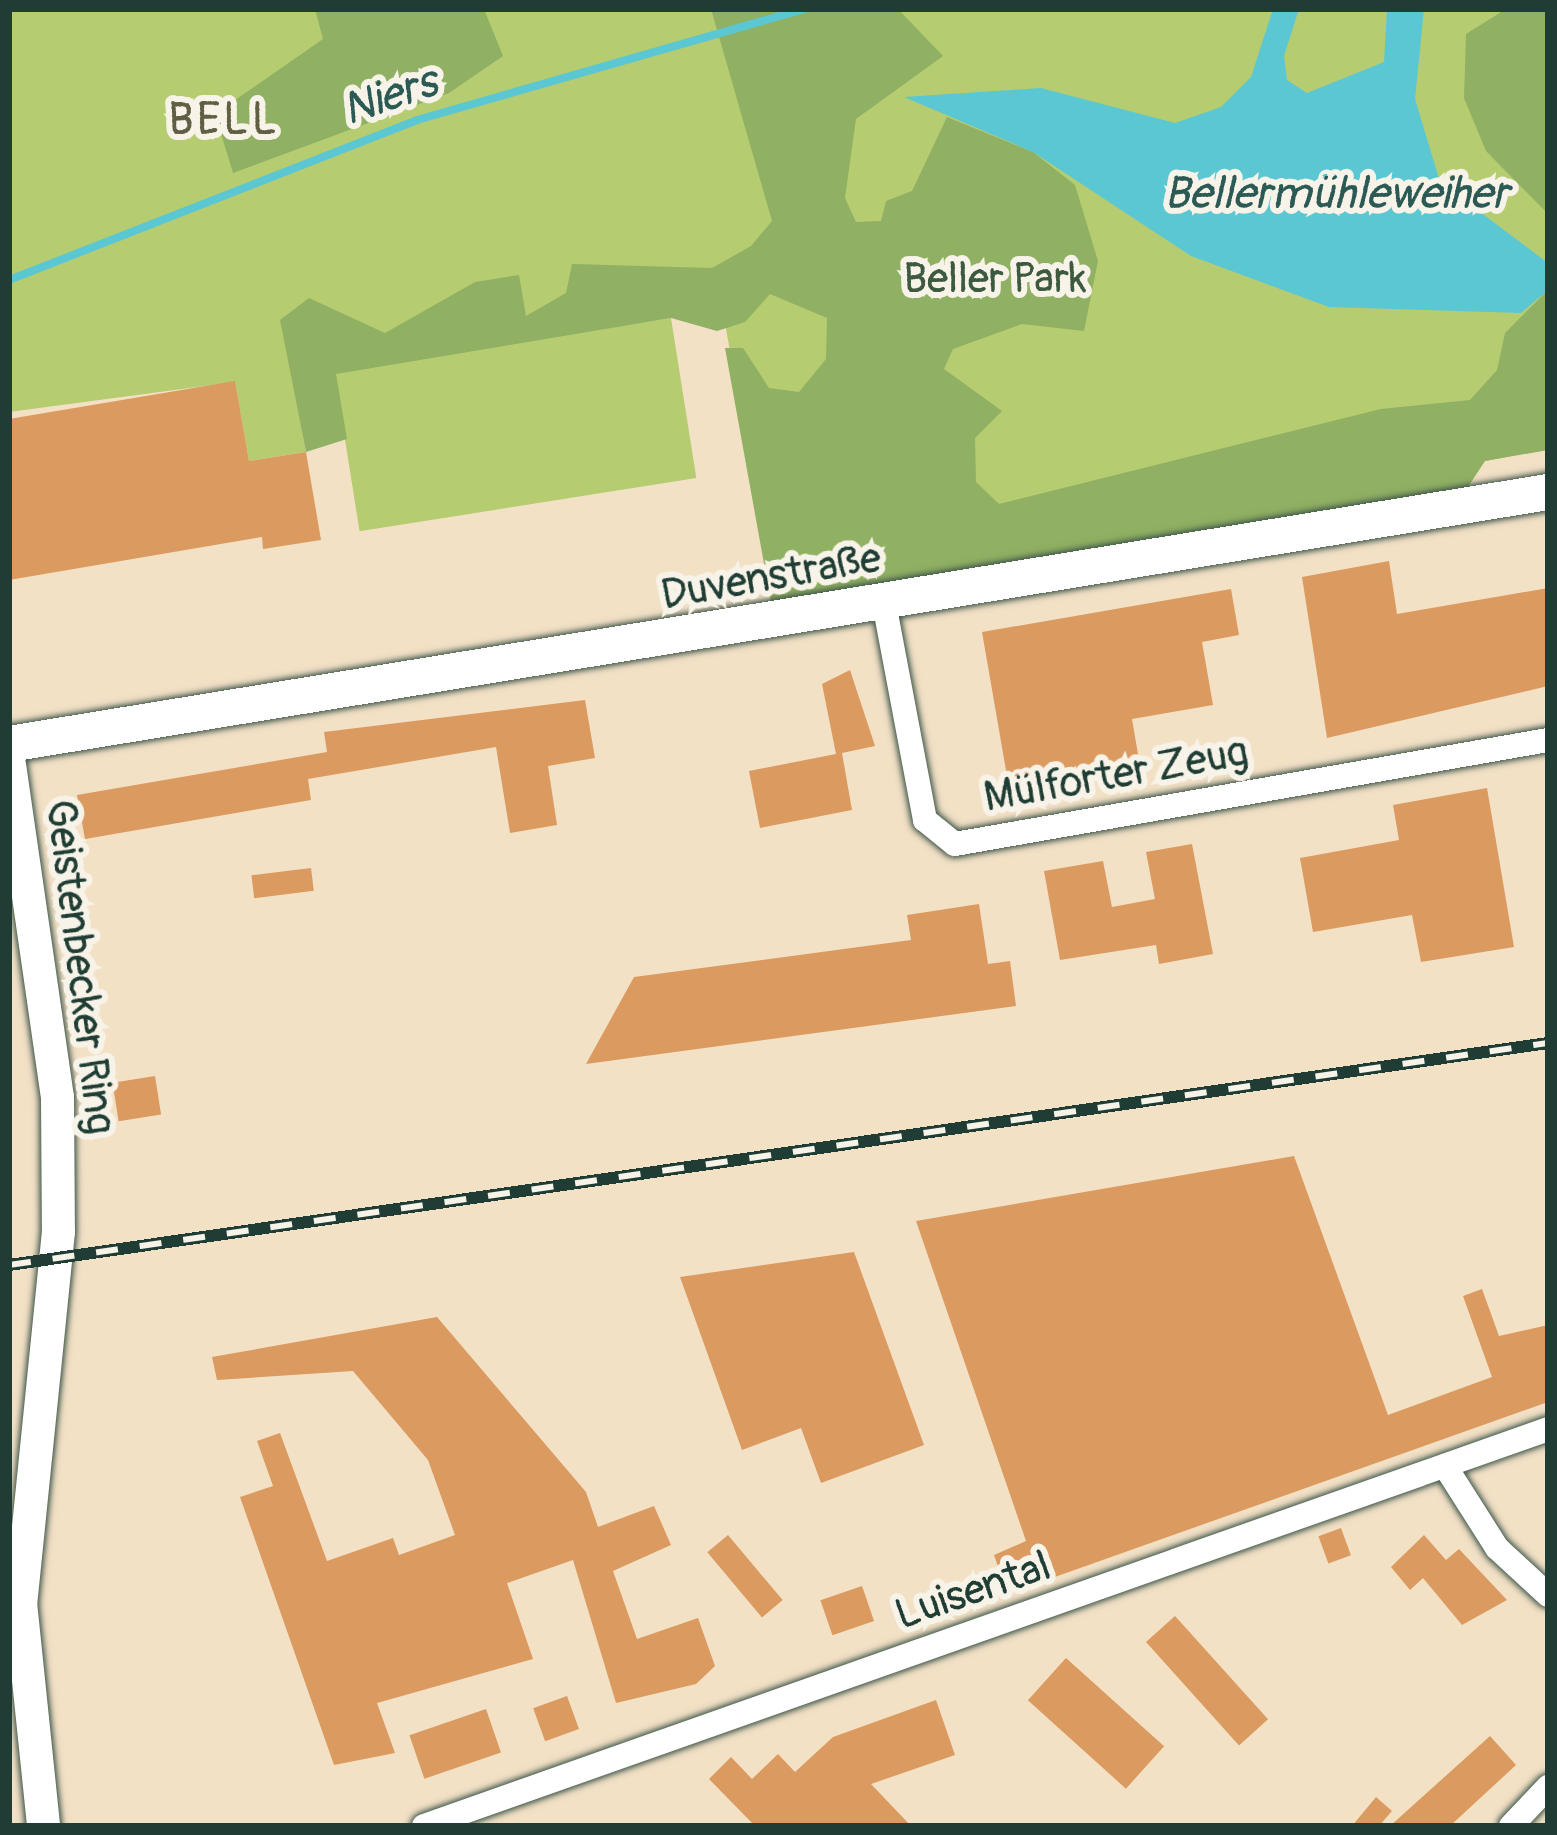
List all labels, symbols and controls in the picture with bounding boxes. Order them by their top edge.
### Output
water label: Niers [335,56,445,138]
district label: BELL [168,94,280,148]
water label: Bellermühleweiher [1164,168,1508,222]
park label: Beller Park [904,254,1086,304]
street label: Duvenstraße [657,533,885,621]
street label: Mülforter Zeug [980,727,1252,823]
street label: Geistenbecker Ring [34,797,126,1137]
street label: Luisental [889,1541,1057,1641]

